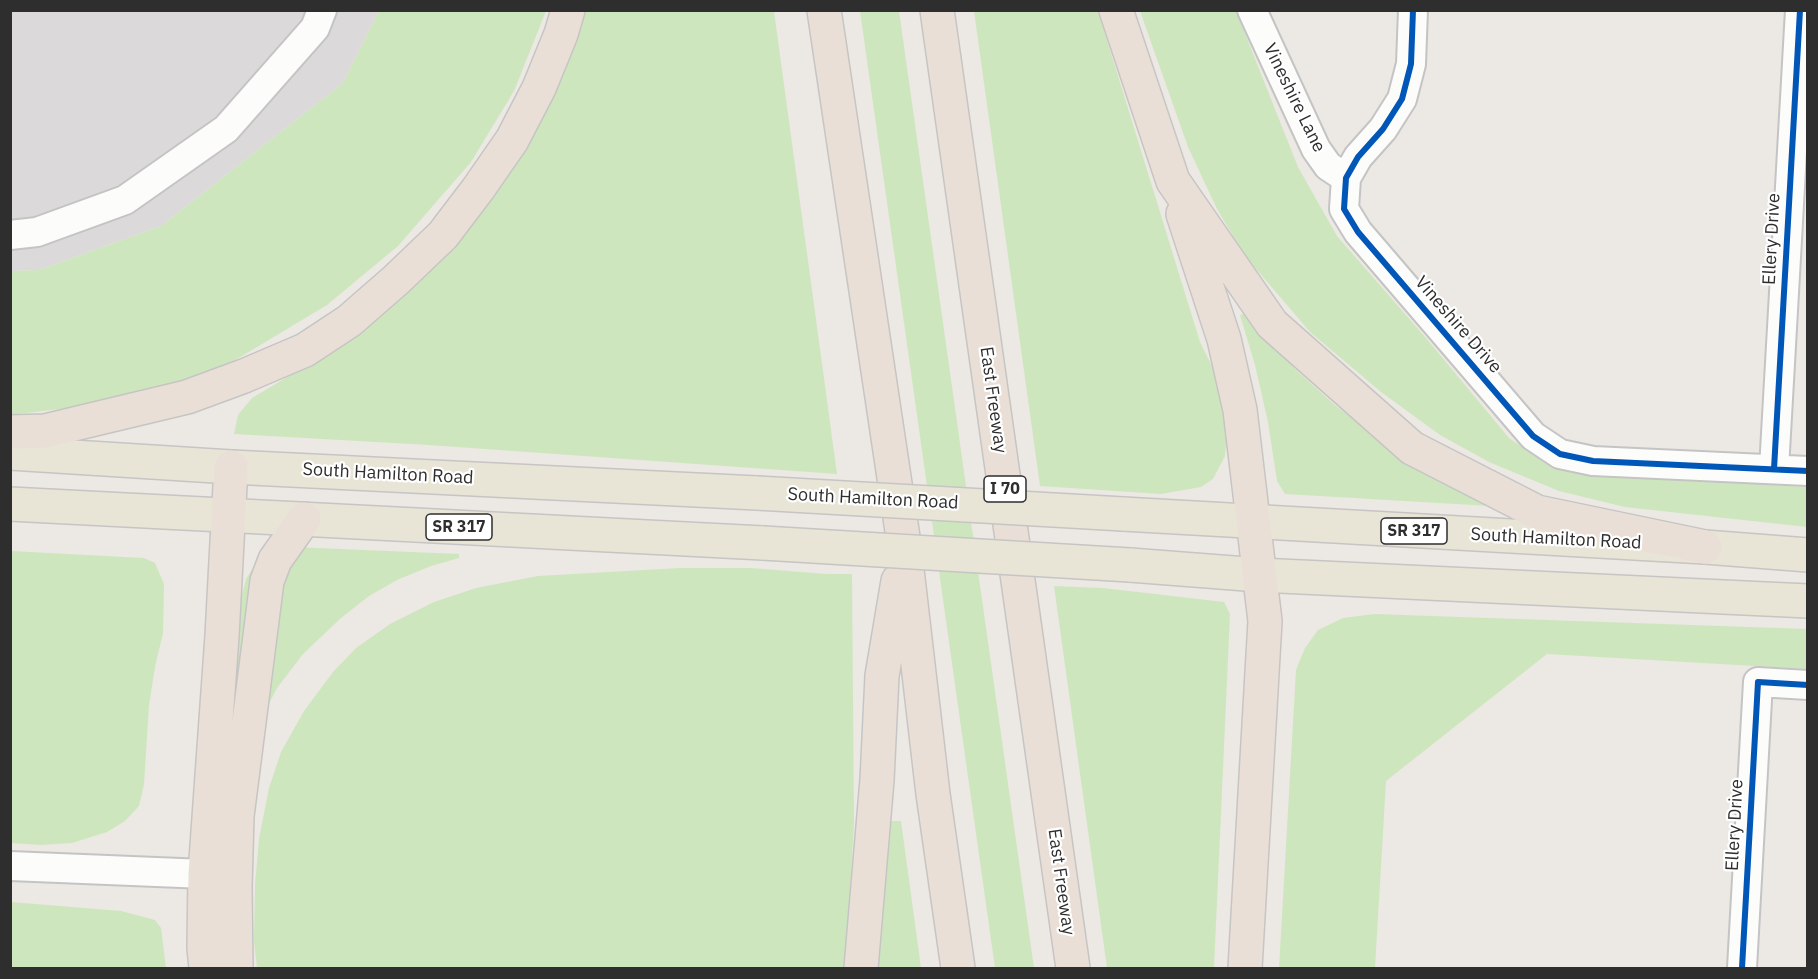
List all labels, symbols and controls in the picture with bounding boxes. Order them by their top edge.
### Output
street label: Vineshire Lane [1258,40,1330,156]
street label: Ellery Drive [1759,193,1785,285]
street label: Vineshire Drive [1410,272,1506,378]
street label: East Freeway [975,345,1011,455]
street label: South Hamilton Road [302,459,474,489]
road number: I 70 [984,476,1026,502]
street label: South Hamilton Road [787,484,959,514]
road number: SR 317 [426,514,492,540]
road number: SR 317 [1381,518,1447,544]
street label: South Hamilton Road [1470,524,1642,554]
street label: Ellery Drive [1722,779,1748,871]
street label: East Freeway [1043,827,1079,937]

